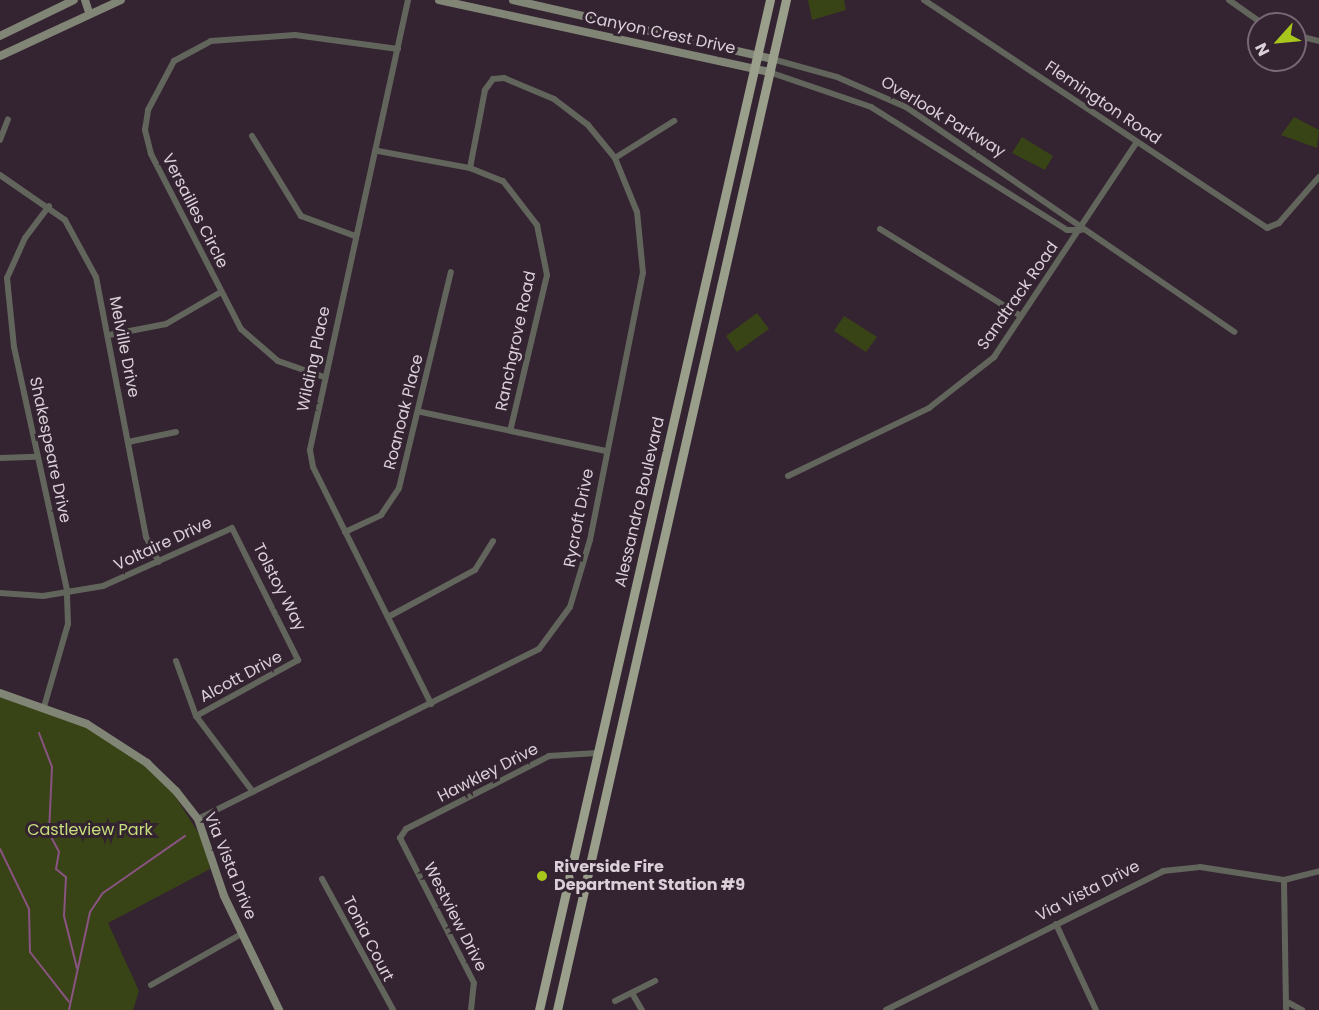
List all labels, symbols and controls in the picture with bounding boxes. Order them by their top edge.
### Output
street label: Canyon Crest Drive [583,8,737,58]
north arrow [1247,12,1307,72]
text: N [1249,39,1275,60]
street label: Flemington Road [1041,57,1165,149]
street label: Overlook Parkway [877,72,1009,162]
street label: Versailles Circle [158,150,232,272]
street label: Sandtrack Road [974,238,1062,354]
street label: Ranchgrove Road [492,269,540,413]
street label: Melville Drive [105,295,143,399]
street label: Wilding Place [293,305,335,413]
street label: Roanoak Place [380,352,428,472]
street label: Shakespeare Drive [25,375,75,525]
street label: Alessandro Boulevard [611,415,669,589]
street label: Rycroft Drive [560,467,598,569]
street label: Voltaire Drive [111,513,215,575]
street label: Tolstoy Way [249,540,309,634]
street label: Alcott Drive [196,647,286,707]
street label: Hawkley Drive [434,739,542,807]
street label: Via Vista Drive [200,810,260,922]
park label: Castleview Park [27,820,153,840]
place label: Riverside Fire Department Station #9 [554,857,745,895]
street label: Via Vista Drive [1033,857,1143,925]
street label: Westview Drive [419,859,491,975]
marker: Riverside Fire Department Station #9 [535,869,549,883]
street label: Tonia Court [338,893,398,985]

